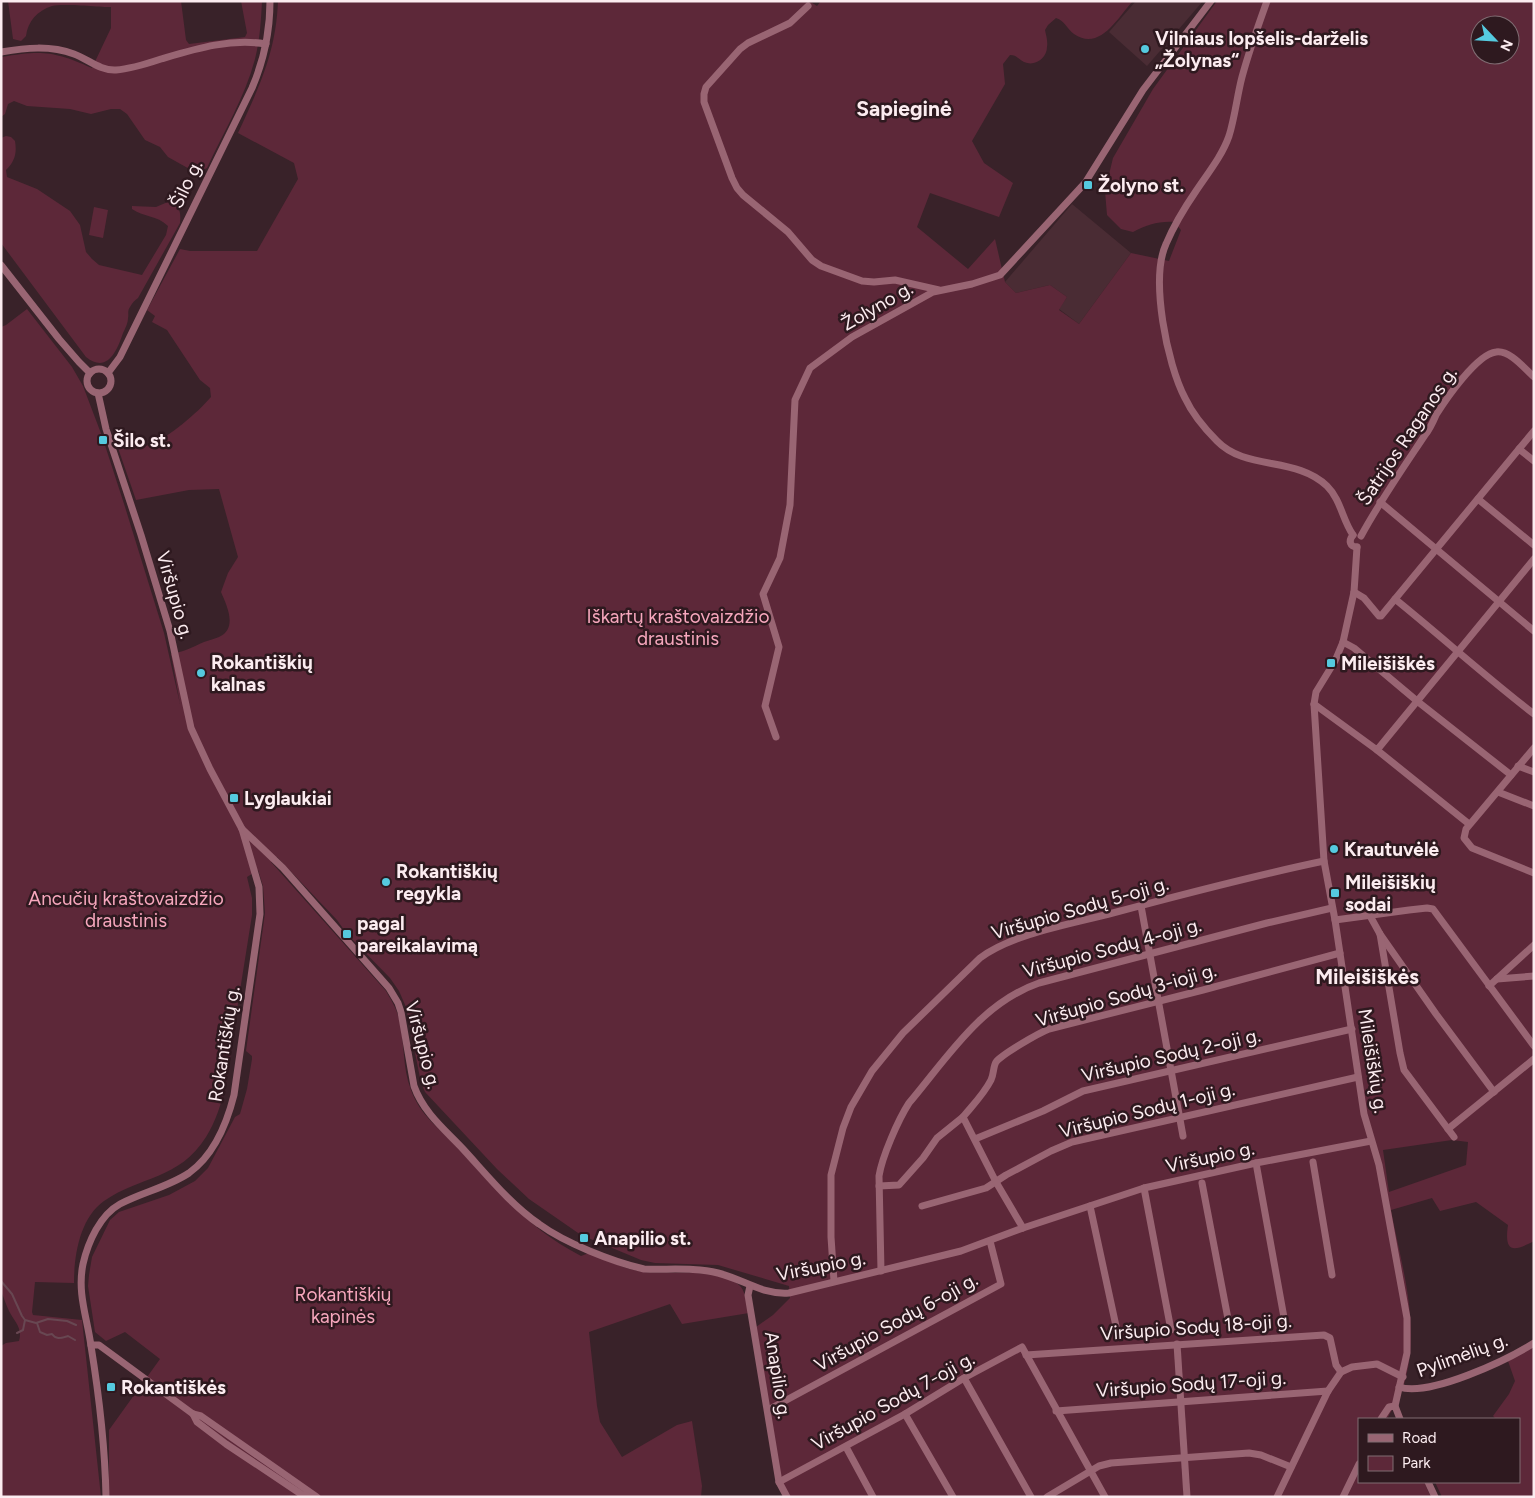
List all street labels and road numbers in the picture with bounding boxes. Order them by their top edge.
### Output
street label: Šilo g. [164,156,208,212]
street label: Žolyno g. [837,276,917,336]
street label: Šatrijos Raganos g. [1352,362,1462,509]
street label: Viršupio g. [152,549,198,641]
street label: Viršupio Sodų 5-oji g. [989,872,1171,944]
street label: Viršupio Sodų 4-oji g. [1020,913,1204,983]
street label: Viršupio Sodų 3-ioji g. [1033,958,1219,1032]
street label: Rokantiškių g. [204,984,244,1103]
street label: Viršupio g. [400,999,446,1091]
street label: Mileišiškių g. [1353,1007,1393,1115]
street label: Viršupio Sodų 2-oji g. [1079,1023,1263,1087]
street label: Viršupio Sodų 1-oji g. [1057,1077,1237,1143]
street label: Viršupio g. [1164,1136,1256,1178]
street label: Viršupio g. [775,1246,867,1286]
street label: Viršupio Sodų 6-oji g. [810,1268,982,1376]
street label: Viršupio Sodų 18-oji g. [1100,1309,1292,1345]
street label: Pylimėlių g. [1413,1328,1511,1382]
street label: Anapilio g. [760,1330,796,1420]
street label: Viršupio Sodų 7-oji g. [808,1347,978,1455]
street label: Viršupio Sodų 17-oji g. [1095,1366,1287,1402]

